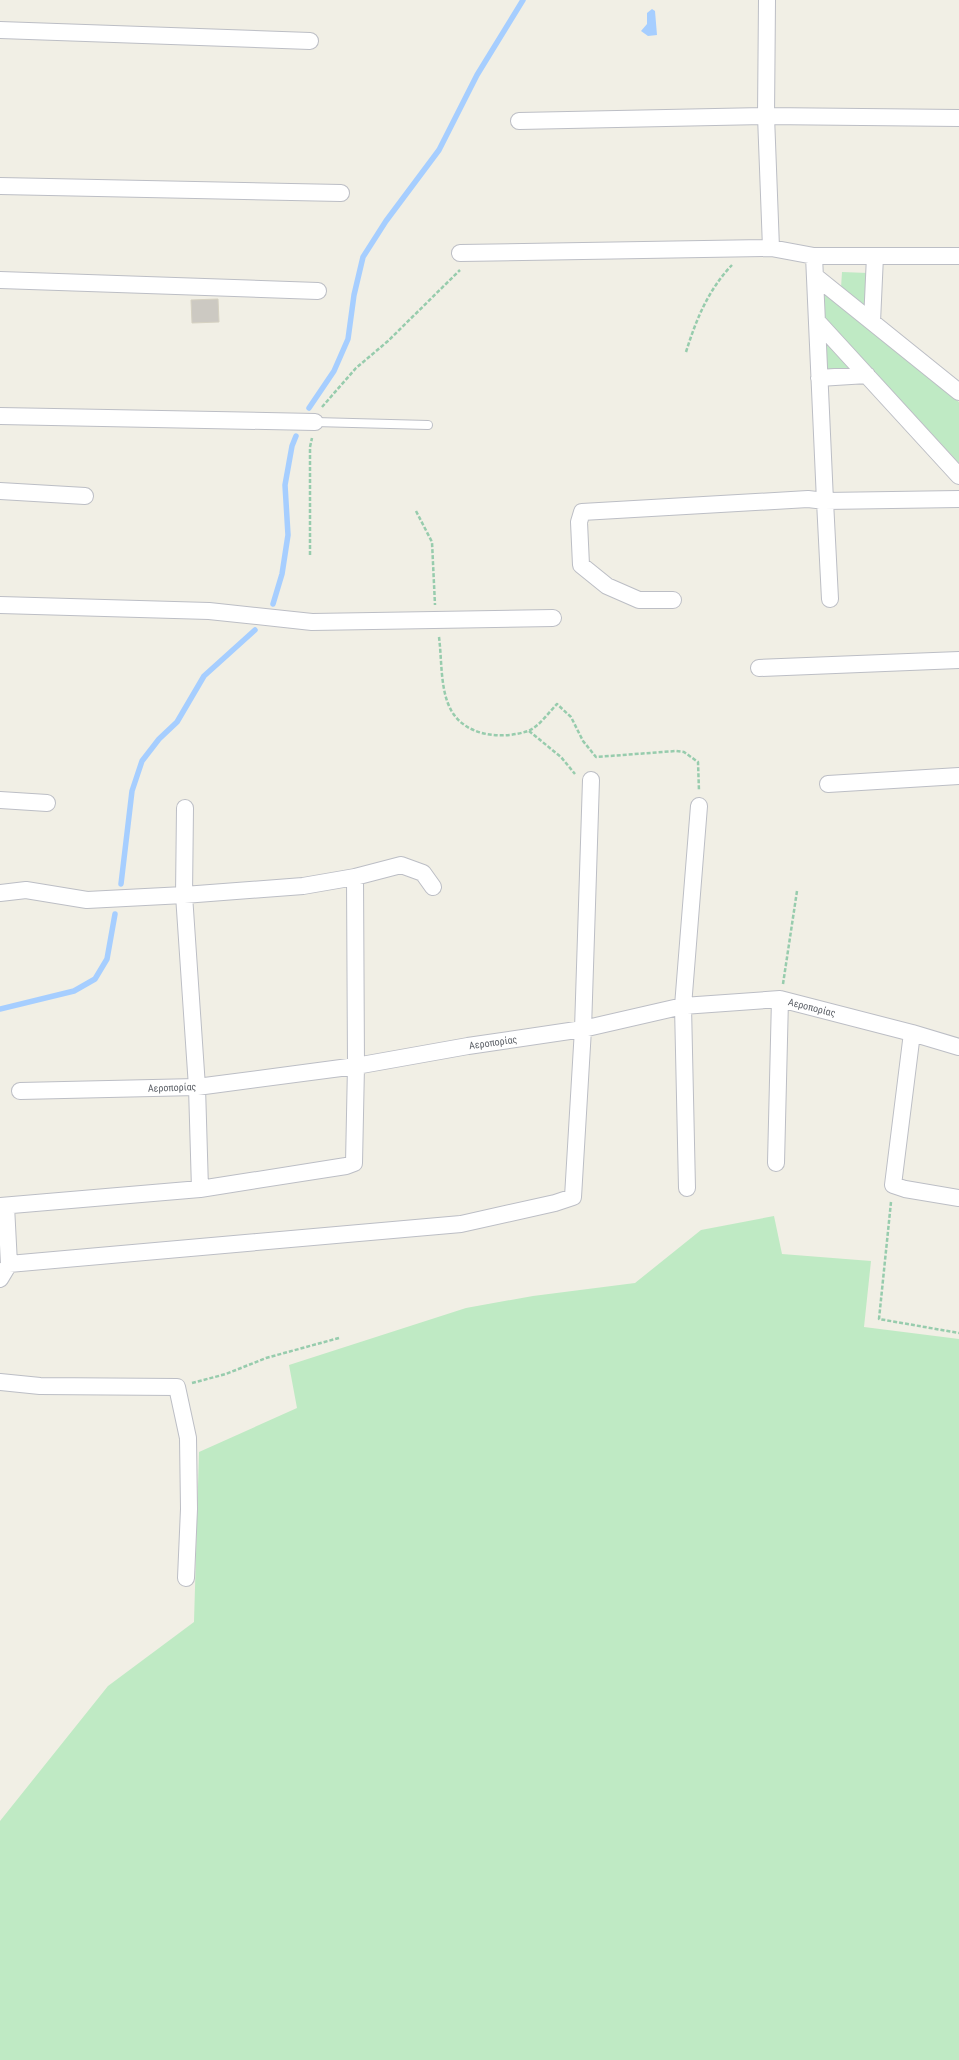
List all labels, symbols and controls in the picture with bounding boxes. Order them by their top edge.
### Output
street label: Αεροπορίας [787,996,837,1020]
street label: Αεροπορίας [468,1034,518,1052]
street label: Αεροπορίας [148,1081,197,1095]

